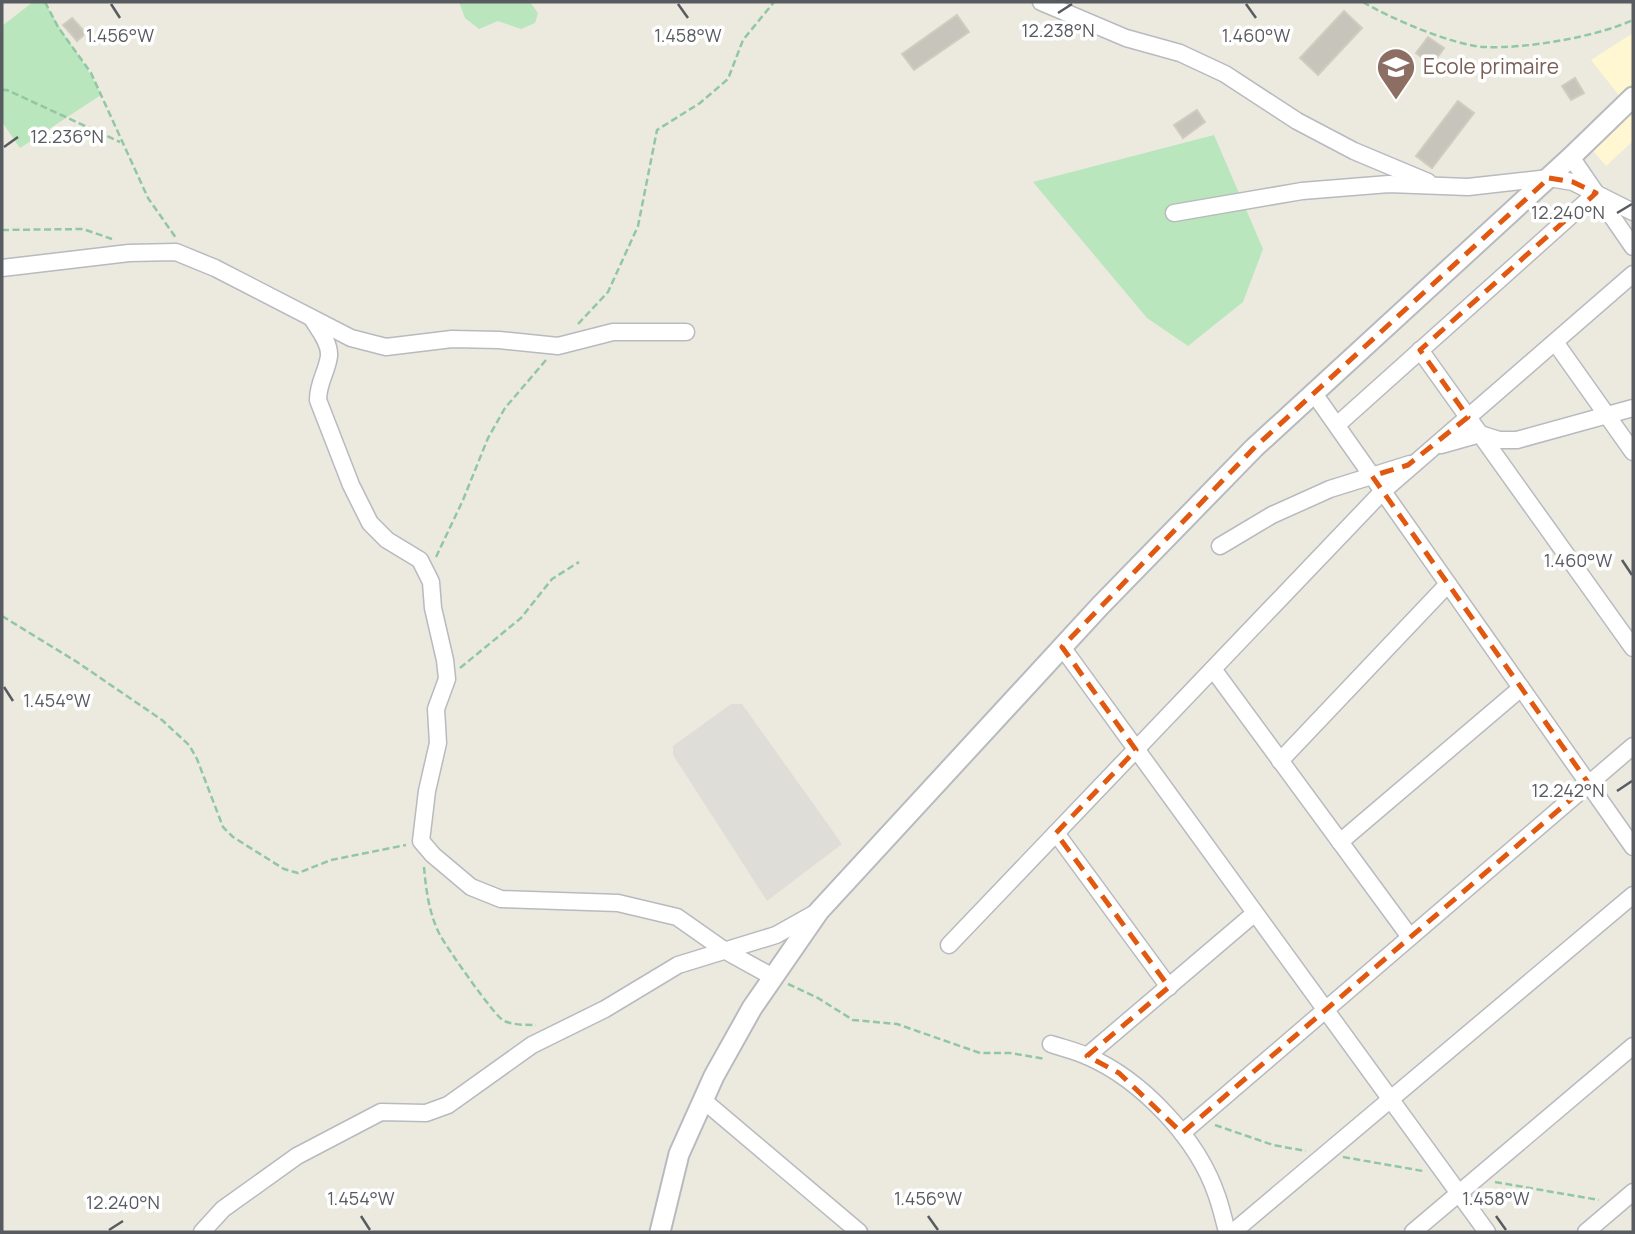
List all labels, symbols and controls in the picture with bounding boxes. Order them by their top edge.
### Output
text: 12.238°N [1022,18,1094,42]
text: 1.456°W [86,23,154,47]
text: 1.458°W [654,23,722,47]
text: 1.460°W [1222,23,1290,47]
school or university icon: Ecole primaire [1375,46,1417,101]
place label: Ecole primaire [1423,52,1559,80]
text: 12.236°N [30,124,104,148]
text: 12.240°N [1531,200,1605,224]
text: 1.460°W [1544,548,1612,572]
text: 1.454°W [23,688,91,712]
text: 12.242°N [1531,778,1605,802]
text: 1.454°W [327,1186,395,1210]
text: 1.456°W [894,1186,962,1210]
text: 1.458°W [1462,1186,1530,1210]
text: 12.240°N [86,1190,160,1214]

